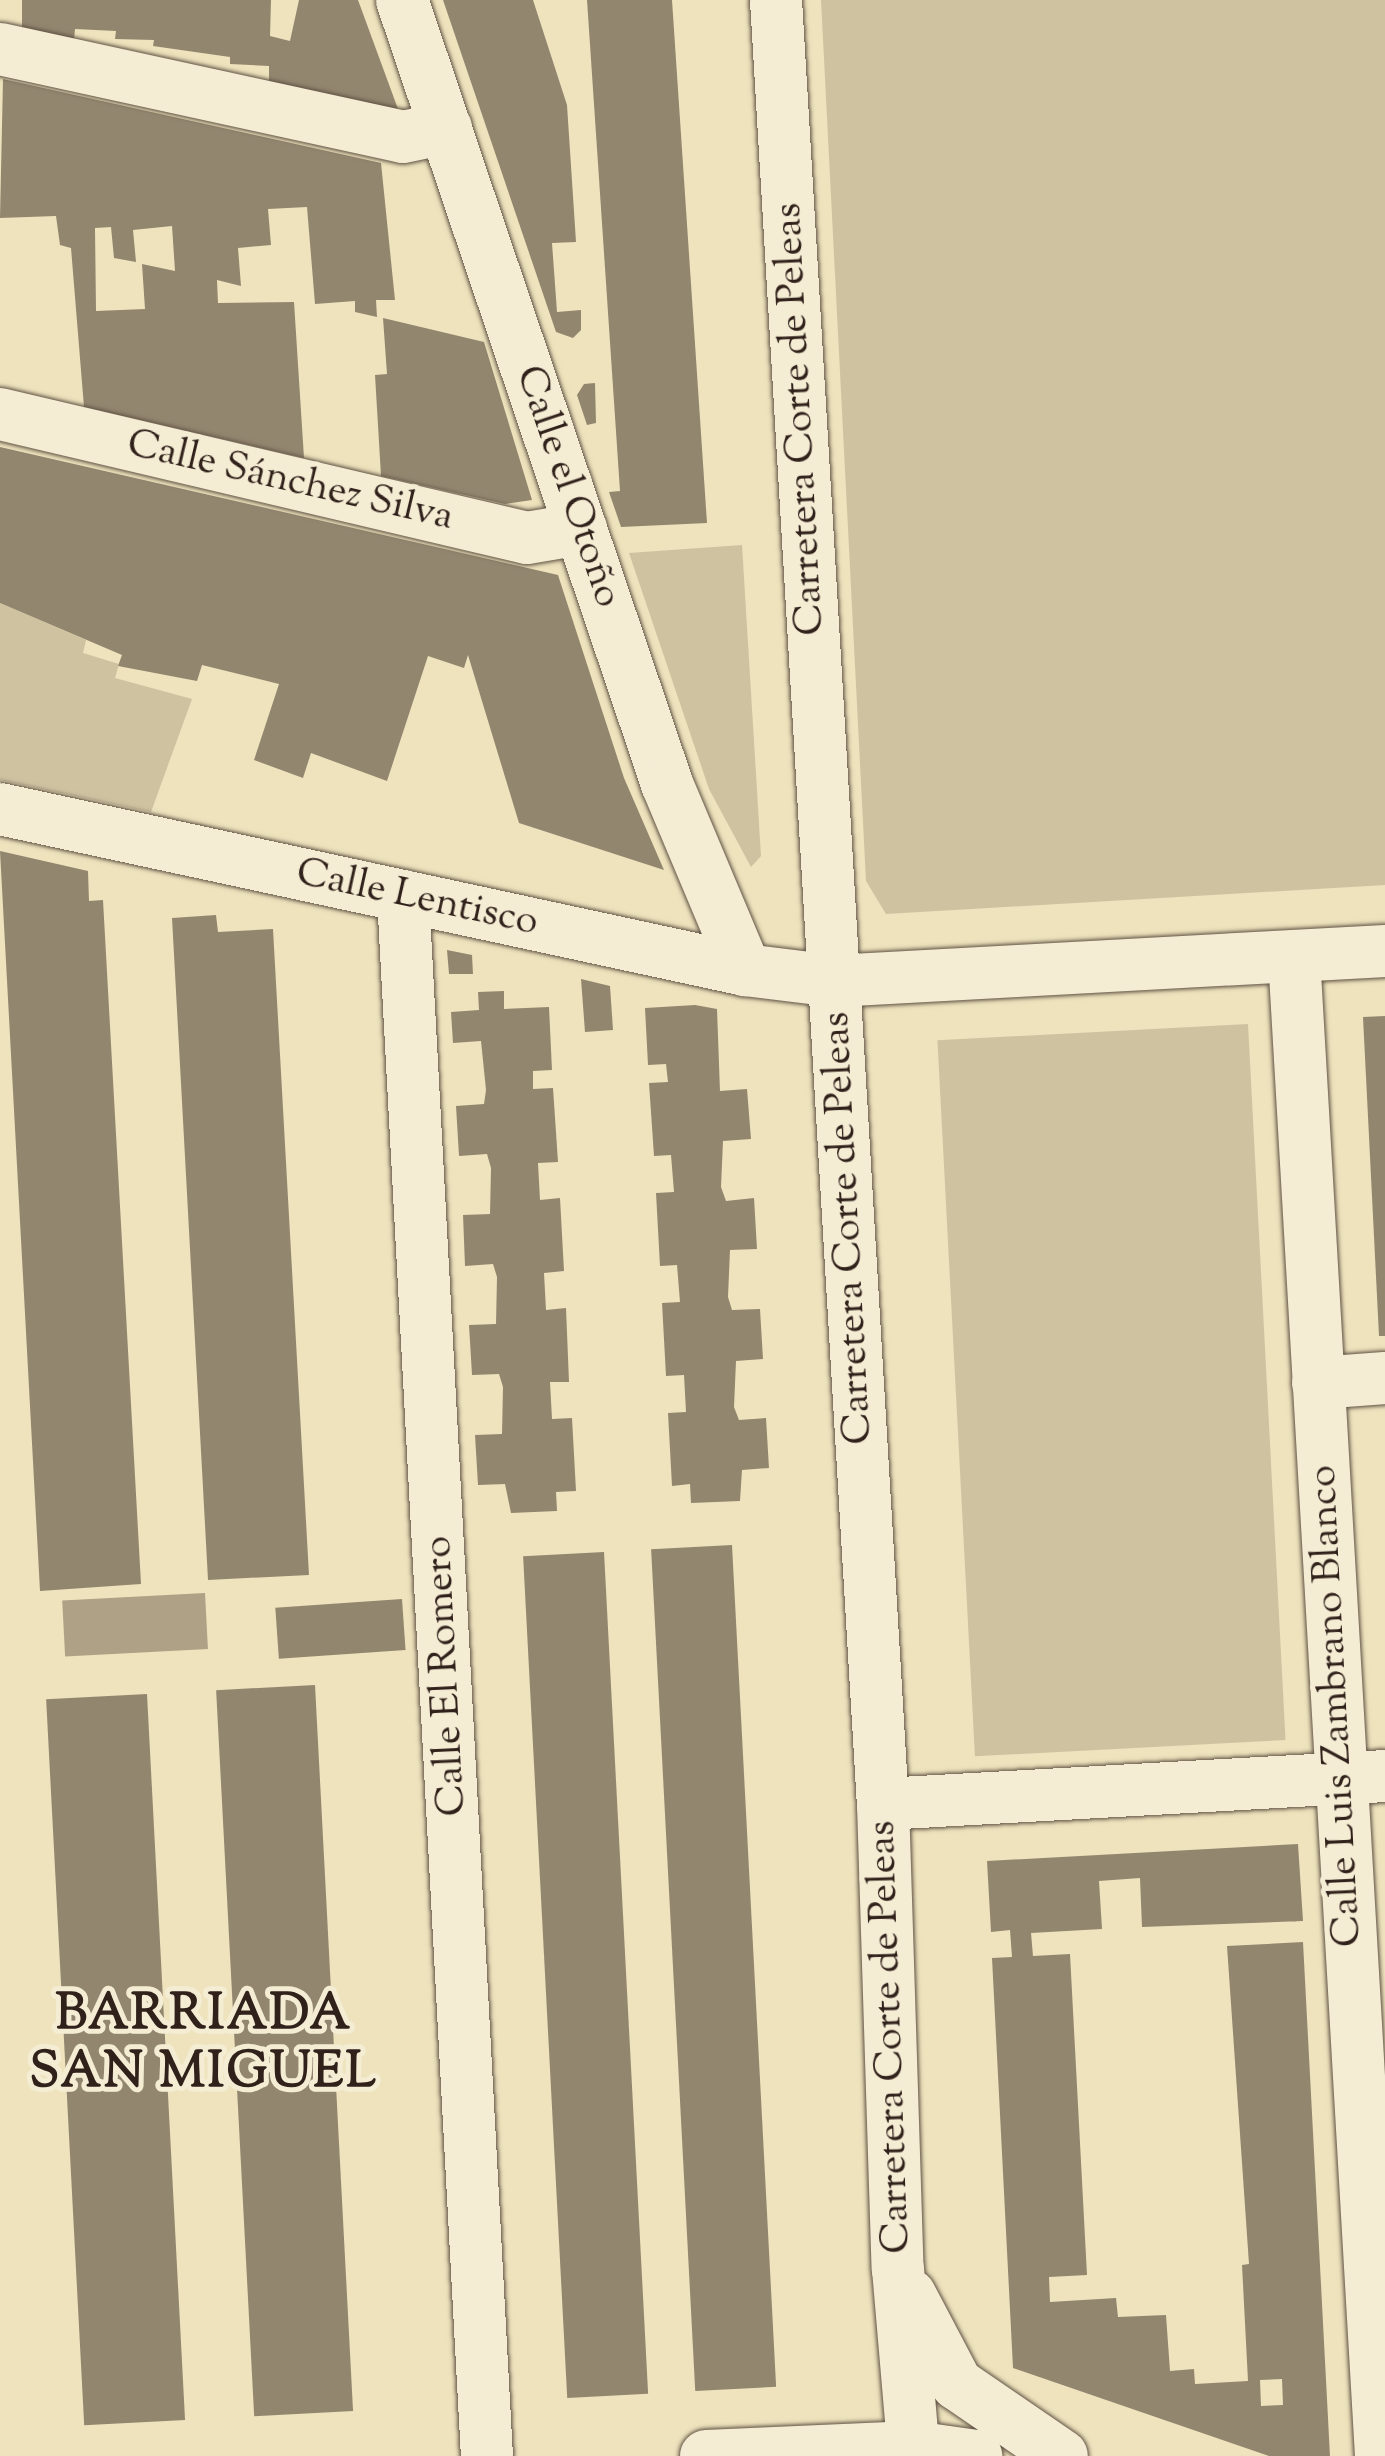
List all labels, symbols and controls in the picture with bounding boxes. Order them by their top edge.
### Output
street label: Carretera Corte de Peleas [766,201,836,637]
street label: Calle el Otoño [503,360,631,614]
street label: Calle Sánchez Silva [122,421,458,543]
street label: Calle Lentisco [292,850,542,948]
street label: Carretera Corte de Peleas [814,1010,884,1446]
street label: Calle Luis Zambrano Blanco [1300,1464,1374,1948]
street label: Calle El Romero [416,1535,478,1817]
street label: Carretera Corte de Peleas [859,1820,923,2254]
district label: BARRIADA SAN MIGUEL [30,1986,378,2104]

